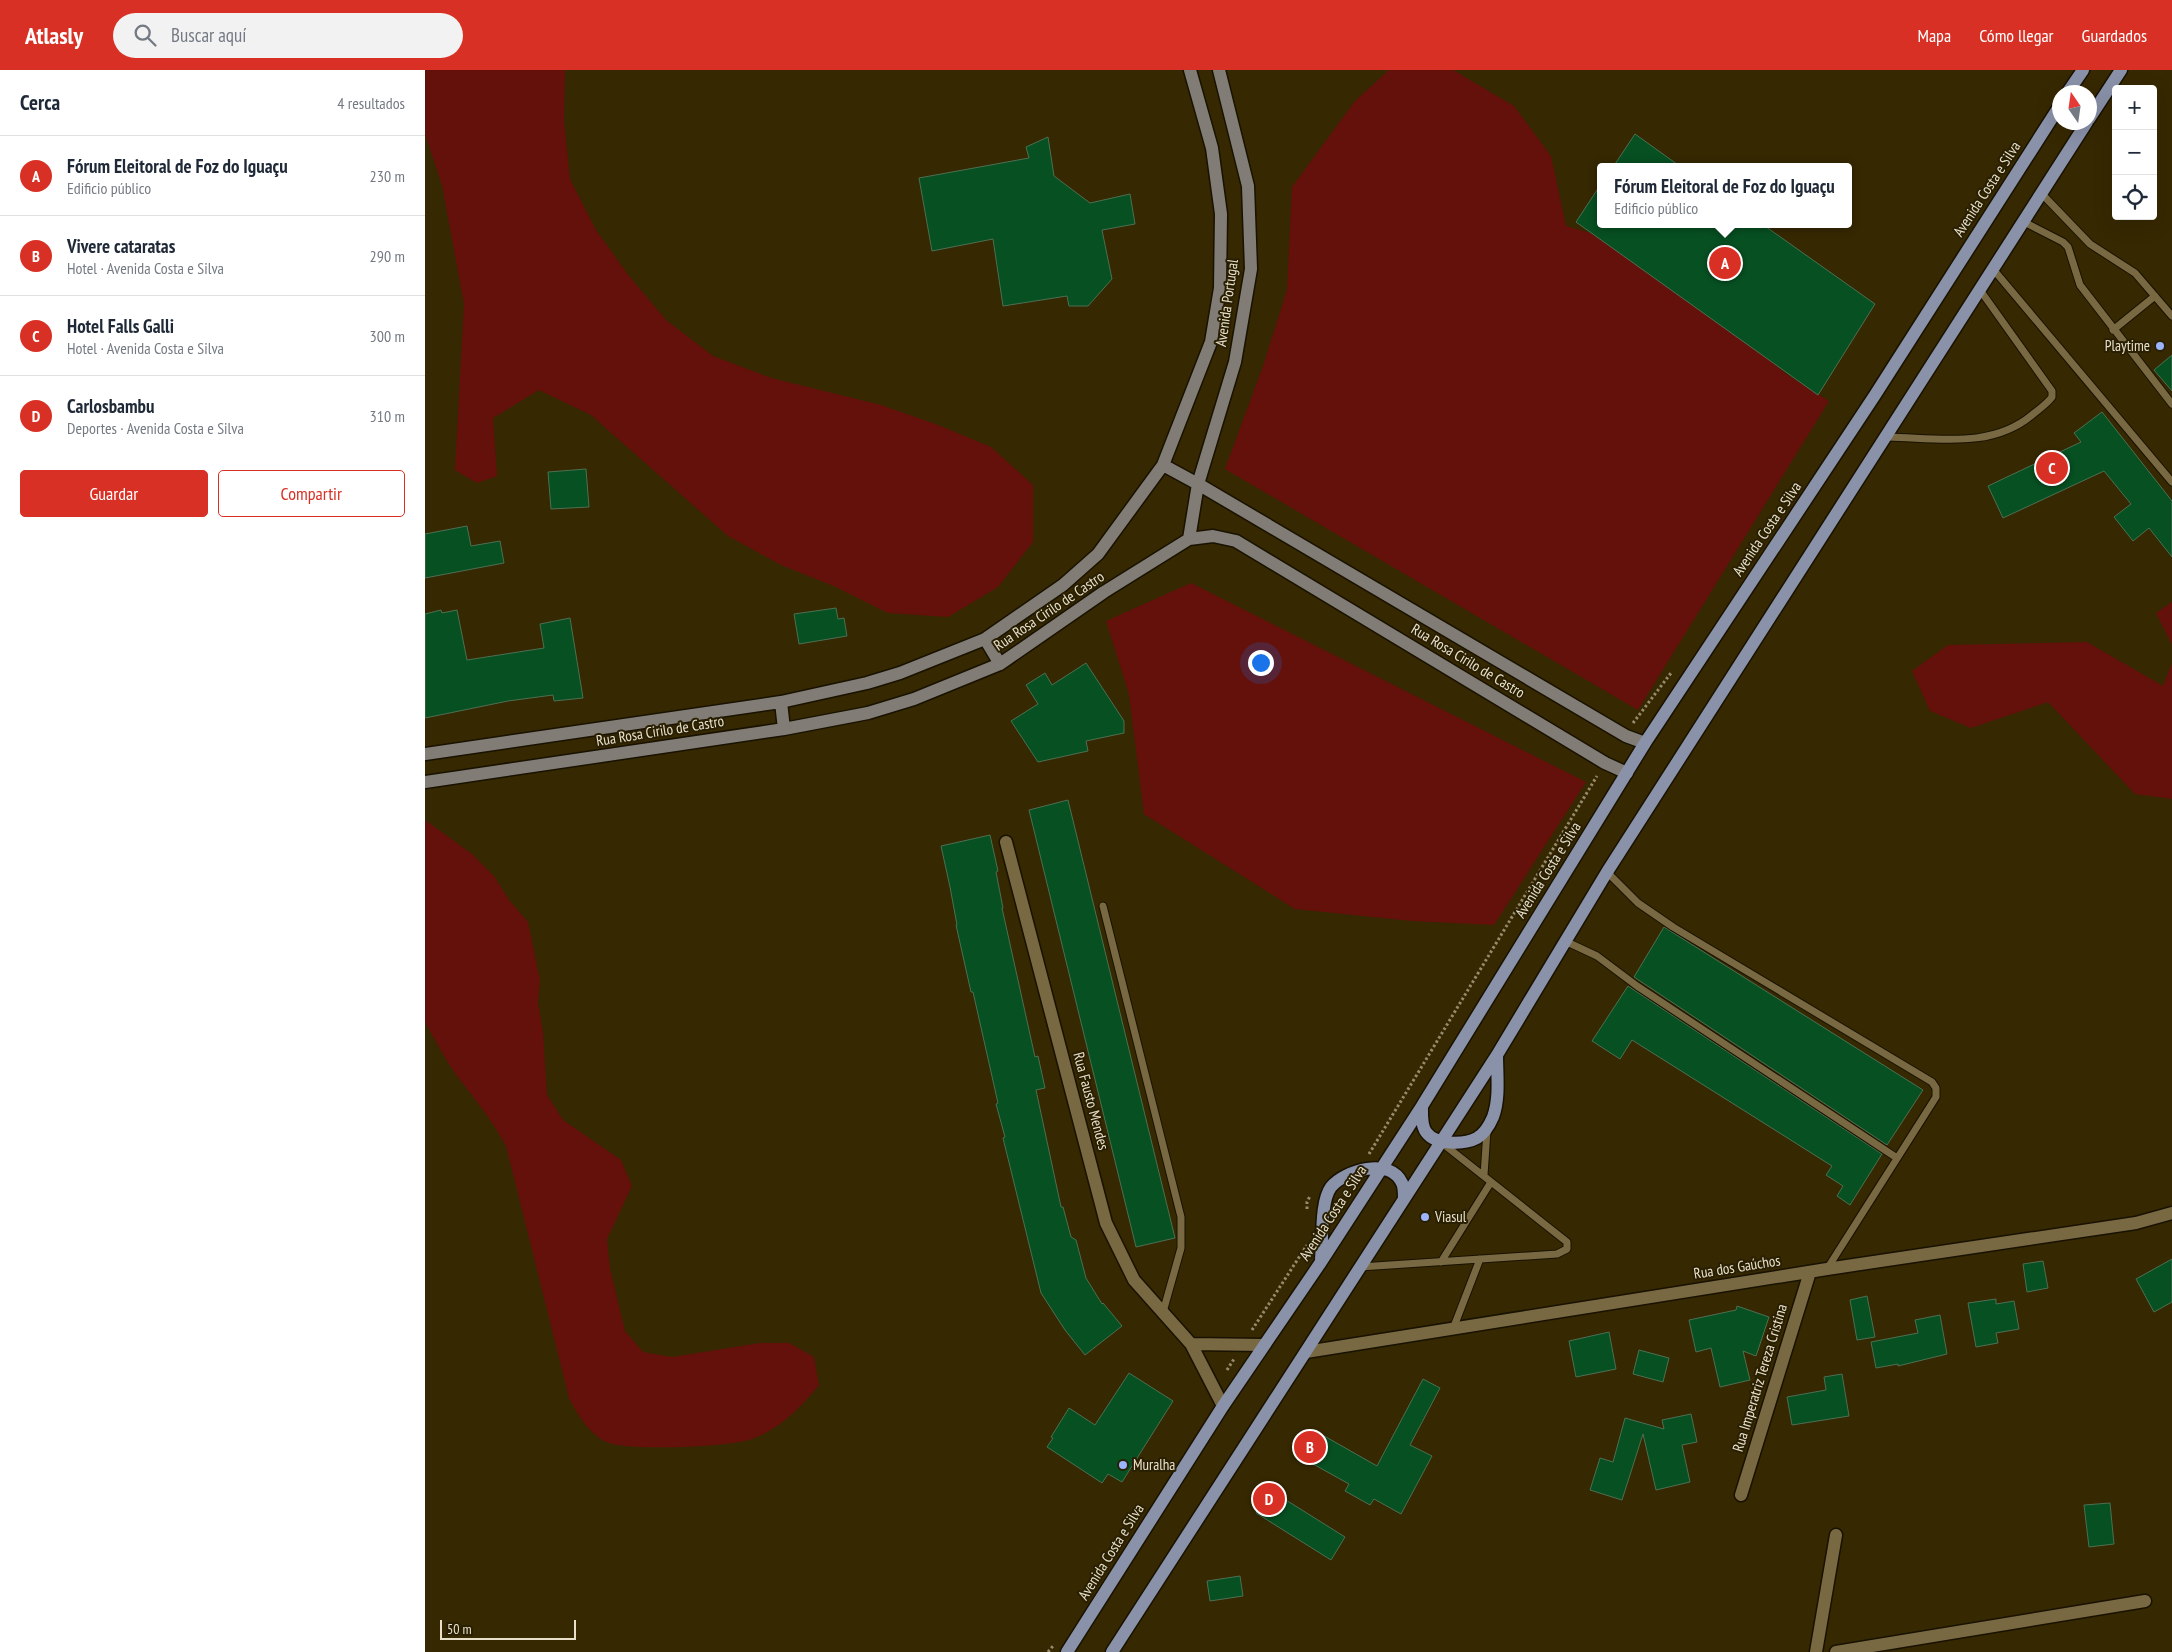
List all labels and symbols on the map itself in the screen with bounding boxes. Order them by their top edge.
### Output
north arrow [2052,85,2097,130]
street label: Avenida Costa e Silva [1949,137,2024,240]
pin: A [1709,244,1741,282]
street label: Avenida Portugal [1211,258,1242,348]
place label: Playtime [2105,336,2150,355]
marker: Playtime [2154,340,2166,352]
pin: C [2036,449,2068,487]
street label: Avenida Costa e Silva [1728,478,1805,580]
street label: Rua Rosa Cirilo de Castro [990,567,1108,655]
street label: Rua Rosa Cirilo de Castro [1408,619,1529,702]
your location [1248,650,1274,676]
street label: Rua Rosa Cirilo de Castro [595,711,725,750]
street label: Avenida Costa e Silva [1510,818,1585,921]
street label: Rua Fausto Mendes [1069,1050,1114,1152]
street label: Avenida Costa e Silva [1295,1161,1370,1264]
place label: Viasul [1434,1207,1467,1226]
marker: Viasul [1419,1211,1431,1223]
street label: Rua dos Gaúchos [1692,1250,1782,1283]
street label: Rua Imperatriz Tereza Cristina [1728,1302,1791,1454]
pin: B [1294,1428,1326,1466]
place label: Muralha [1133,1455,1175,1474]
marker: Muralha [1117,1459,1129,1471]
pin: D [1253,1480,1285,1518]
street label: Avenida Costa e Silva [1073,1500,1148,1603]
scale bar [440,1617,576,1640]

